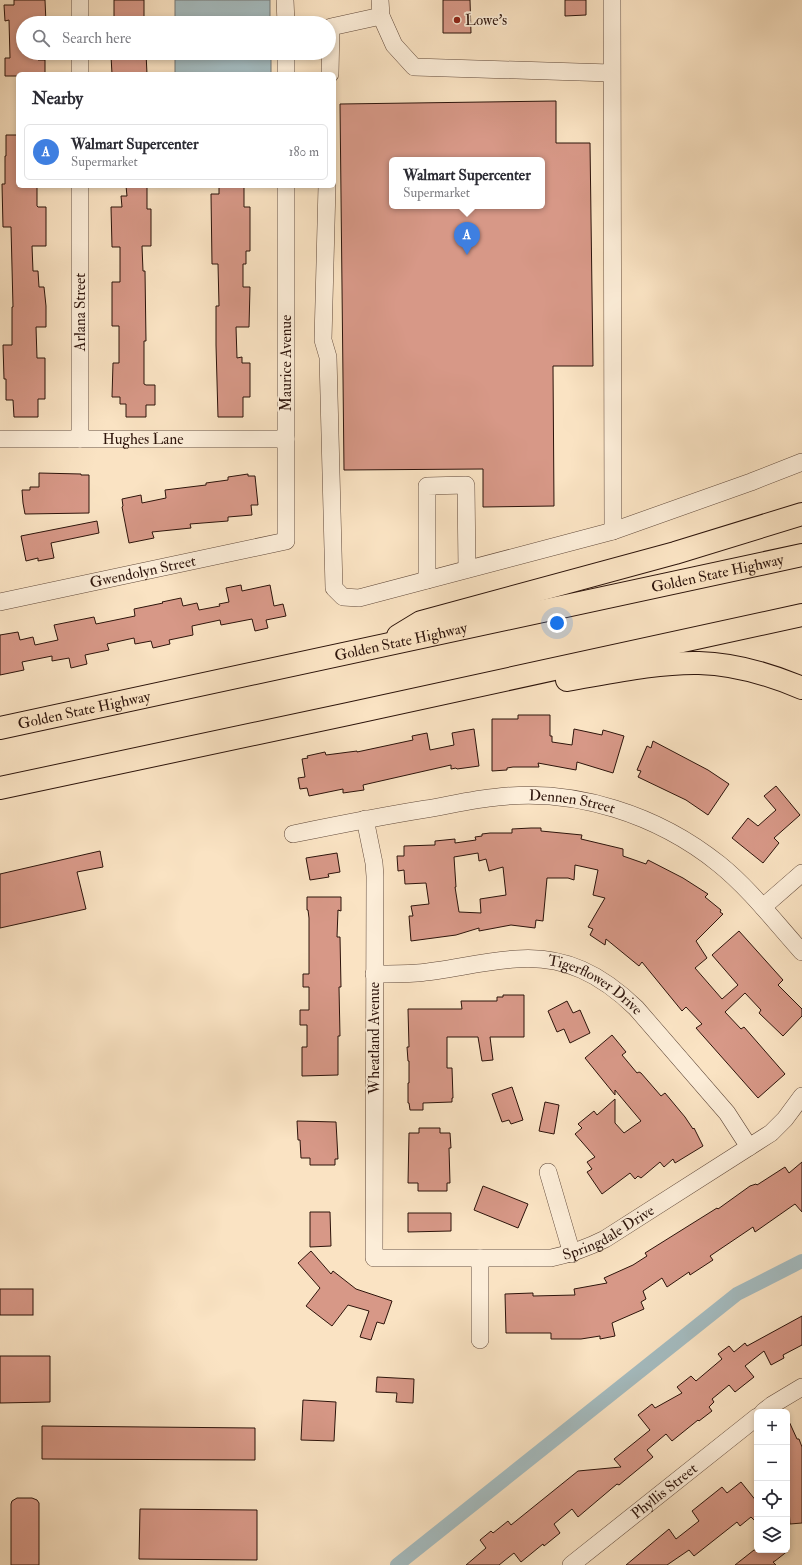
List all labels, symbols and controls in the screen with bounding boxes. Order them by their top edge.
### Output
place label: Lowe's [465,11,507,30]
marker: Lowe's [452,15,462,25]
search box [16,16,336,60]
icon: search [30,27,52,49]
text: Search here [62,29,131,48]
text: Nearby [32,88,83,109]
text: Walmart Supercenter [71,135,198,154]
text: A [42,144,50,160]
text: 180 m [289,144,319,160]
text: Supermarket [71,154,138,170]
popup [389,157,545,209]
text: Walmart Supercenter [403,166,531,185]
text: Supermarket [403,185,470,201]
pin: A [454,222,480,255]
street label: Arlana Street [71,273,90,352]
street label: Maurice Avenue [277,315,296,411]
street label: Hughes Lane [103,430,183,449]
street label: Golden State Highway [649,550,786,597]
street label: Gwendolyn Street [88,551,198,592]
your location [547,613,567,633]
street label: Golden State Highway [333,618,469,665]
street label: Golden State Highway [16,686,152,733]
street label: Dennen Street [529,786,618,818]
street label: Tigerflower Drive [546,950,647,1019]
street label: Wheatland Avenue [365,982,384,1095]
street label: Springdale Drive [560,1201,658,1264]
map controls [754,1409,790,1553]
button: + [754,1409,790,1445]
button: − [754,1445,790,1481]
street label: Phyllis Street [627,1459,701,1523]
button: locate [754,1481,790,1517]
button: layers [754,1517,790,1553]

